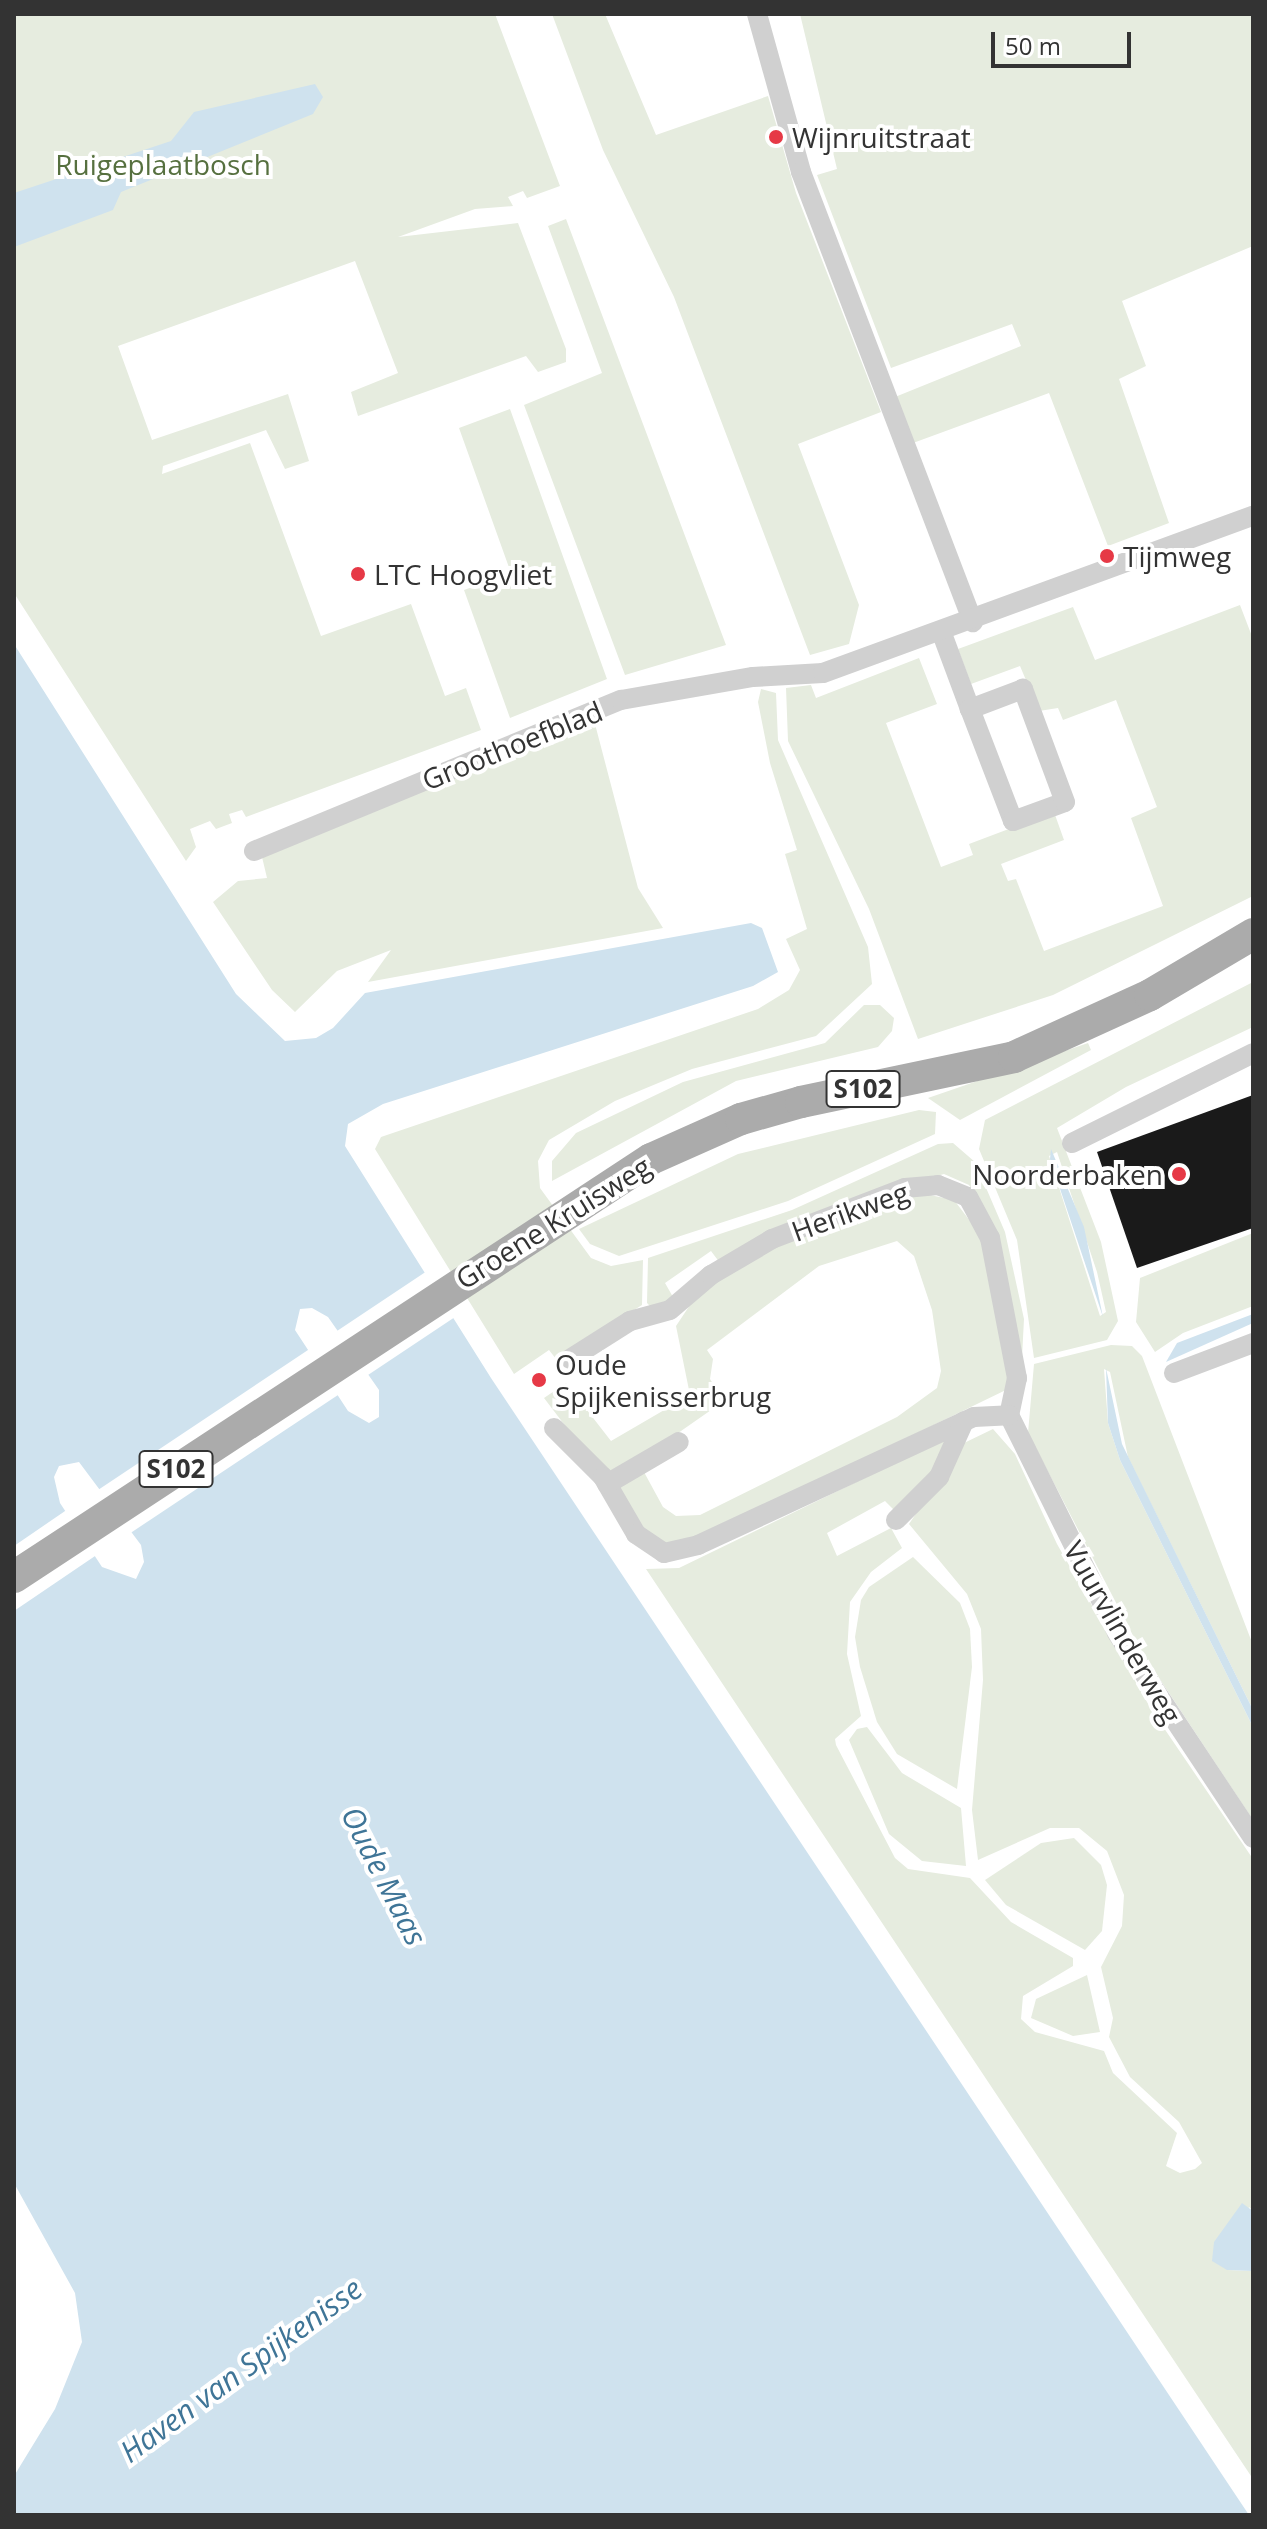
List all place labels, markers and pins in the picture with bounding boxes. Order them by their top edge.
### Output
place label: Wijnruitstraat [792,120,971,154]
marker: Wijnruitstraat [767,128,785,146]
place label: Tijmweg [1123,539,1231,573]
marker: Tijmweg [1098,547,1116,565]
place label: LTC Hoogvliet [374,557,552,591]
marker: LTC Hoogvliet [349,565,367,583]
place label: Noorderbaken [972,1157,1163,1191]
marker: Noorderbaken [1170,1165,1188,1183]
place label: Oude Spijkenisserbrug [555,1347,771,1413]
marker: Oude Spijkenisserbrug [530,1371,548,1389]

